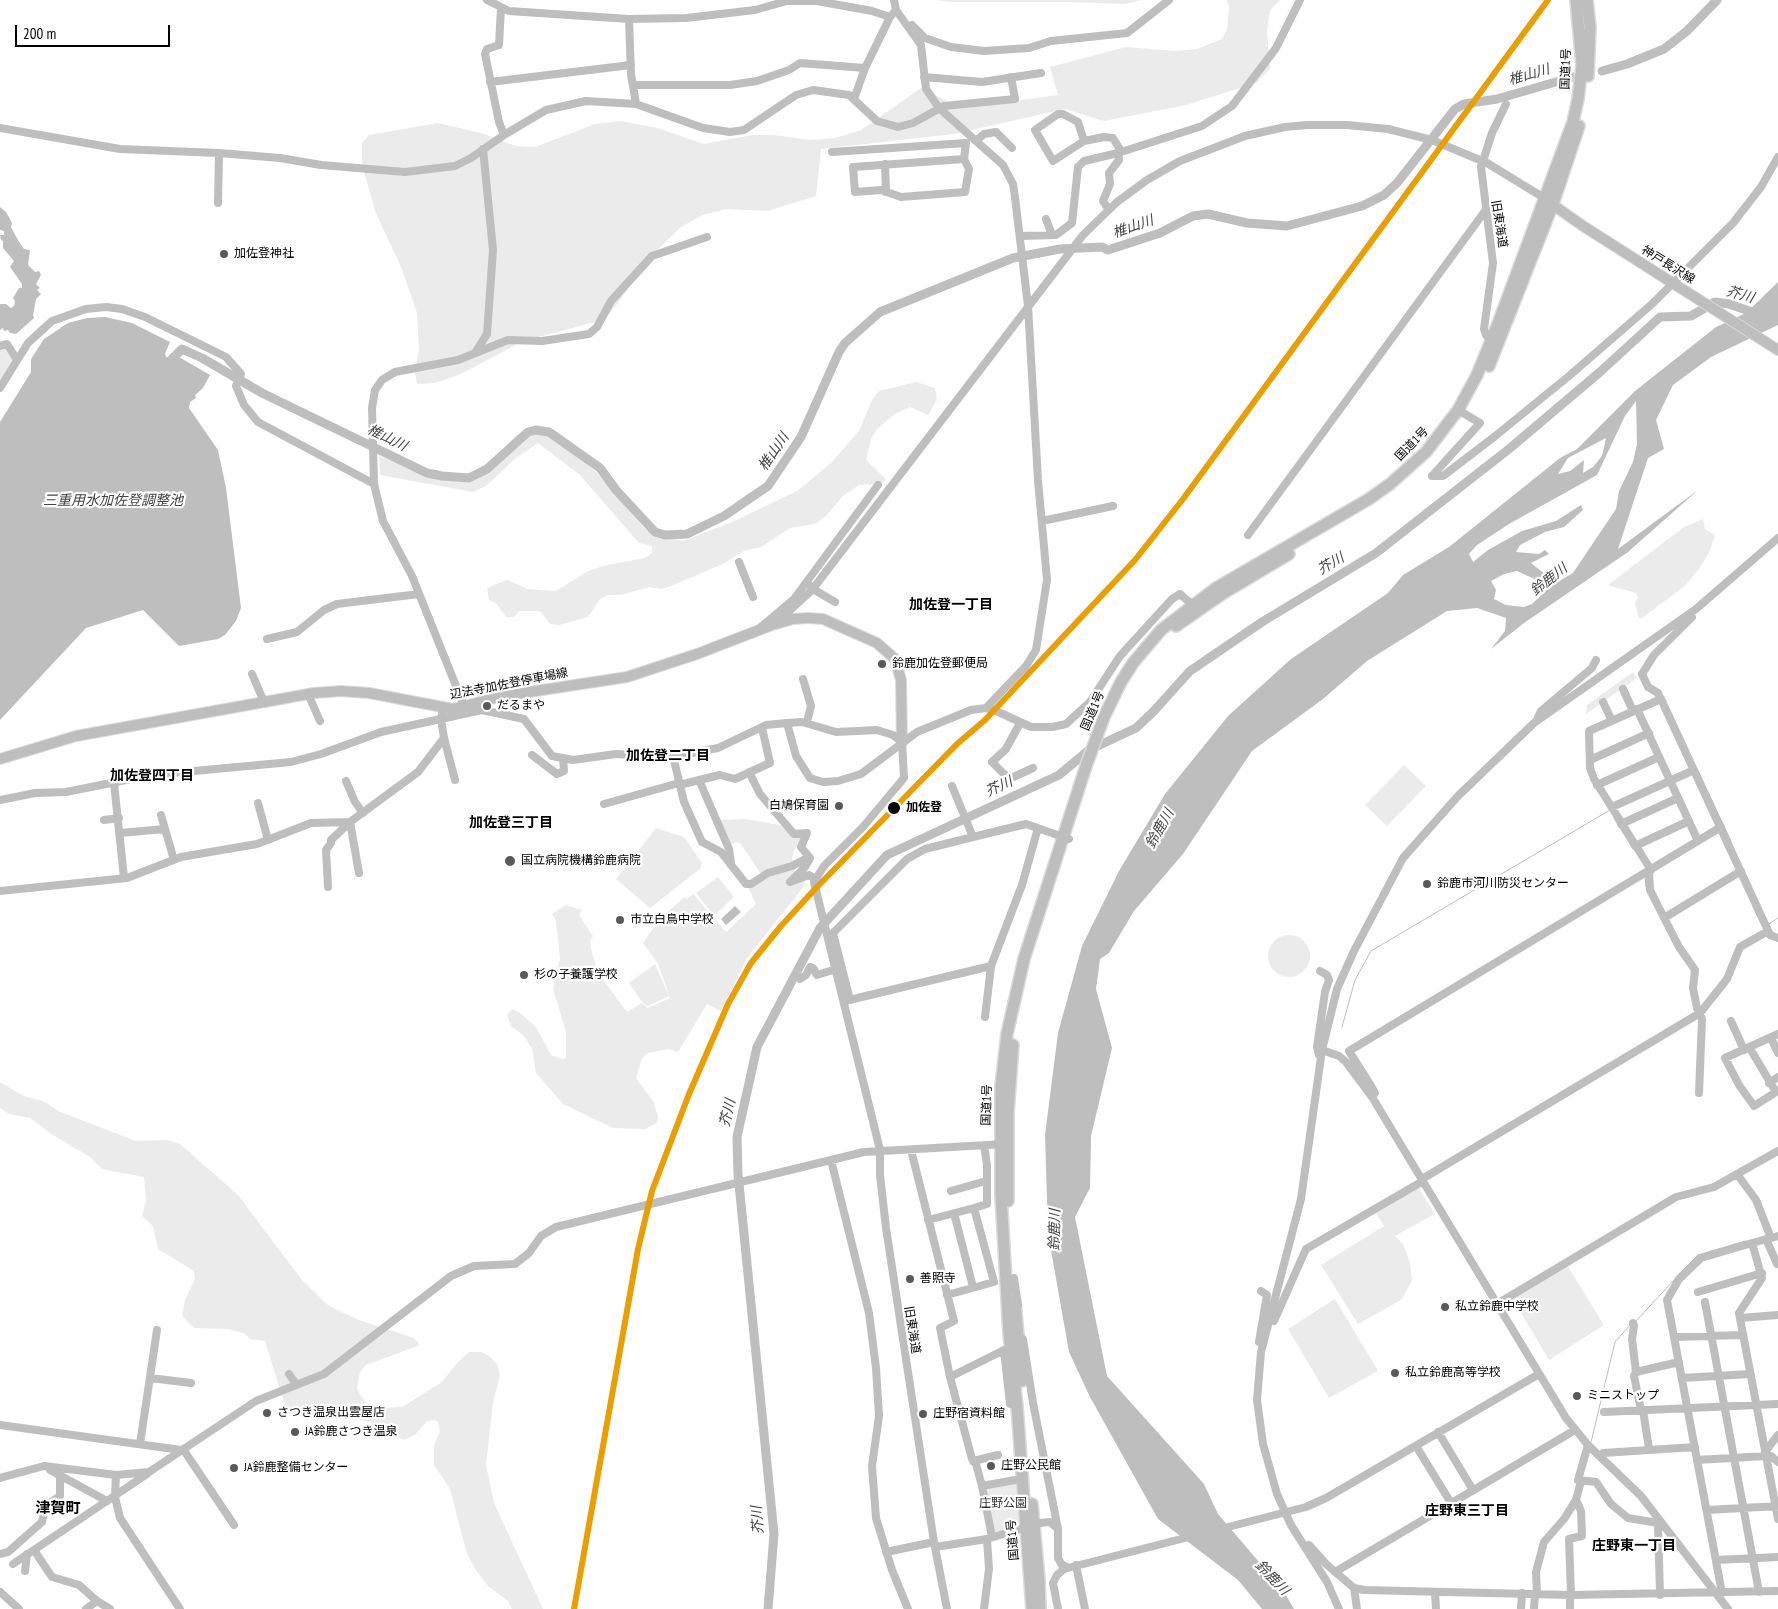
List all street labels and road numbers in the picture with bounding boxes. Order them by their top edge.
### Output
street label: 国道1号 [1558,48,1574,90]
street label: 旧東海道 [1488,199,1510,249]
street label: 神戸長沢線 [1639,243,1697,287]
street label: 国道1号 [1392,424,1432,464]
street label: 辺法寺加佐登停車場線 [449,665,569,703]
street label: 国道1号 [1078,689,1108,733]
street label: 国道1号 [979,1084,995,1126]
street label: 旧東海道 [901,1305,923,1355]
street label: 国道1号 [1004,1519,1022,1561]

